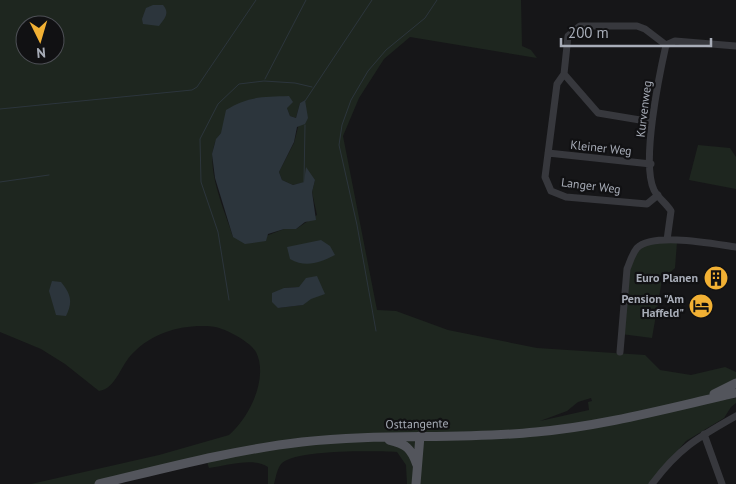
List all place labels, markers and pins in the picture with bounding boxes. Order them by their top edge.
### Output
building icon: Euro Planen [703,265,729,291]
place label: Euro Planen [636,270,698,285]
place label: Pension "Am Haffeld" [621,291,684,320]
hotel icon: Pension "Am Haffeld" [688,293,714,319]

